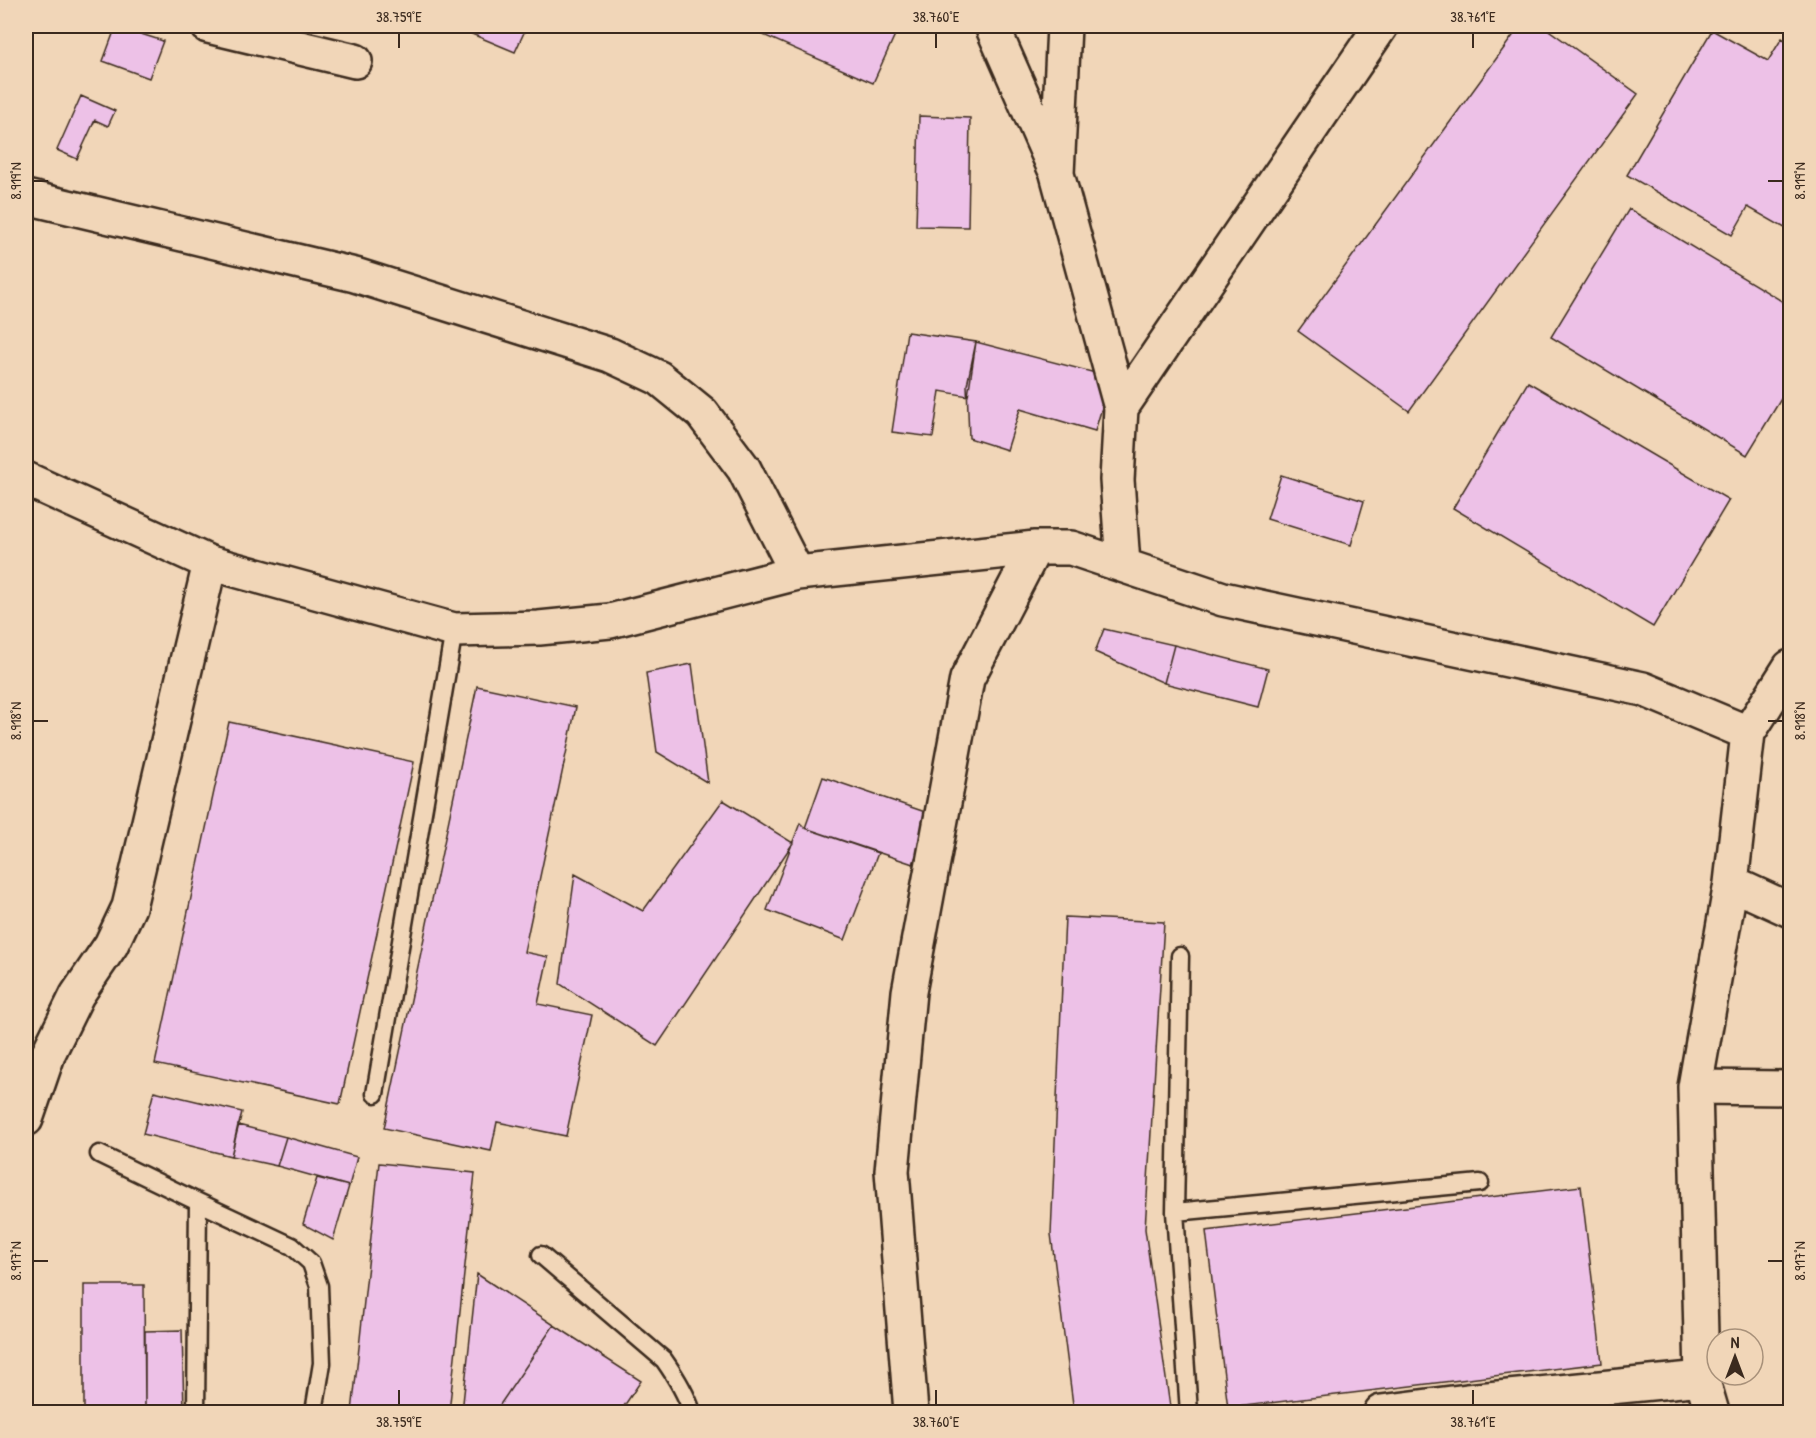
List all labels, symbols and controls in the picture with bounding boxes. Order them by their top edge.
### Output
text: 38.759°E [376,6,422,27]
text: 38.760°E [913,6,960,27]
text: 38.761°E [1450,6,1496,27]
text: 8.919°N [5,162,26,200]
text: 8.919°N [1789,162,1810,200]
text: 8.918°N [5,702,26,740]
text: 8.918°N [1789,702,1810,740]
text: 8.917°N [5,1241,26,1281]
text: 8.917°N [1789,1241,1810,1281]
north arrow [1705,1327,1765,1387]
text: N [1731,1331,1740,1353]
text: 38.759°E [376,1411,422,1432]
text: 38.760°E [913,1411,960,1432]
text: 38.761°E [1450,1411,1496,1432]

